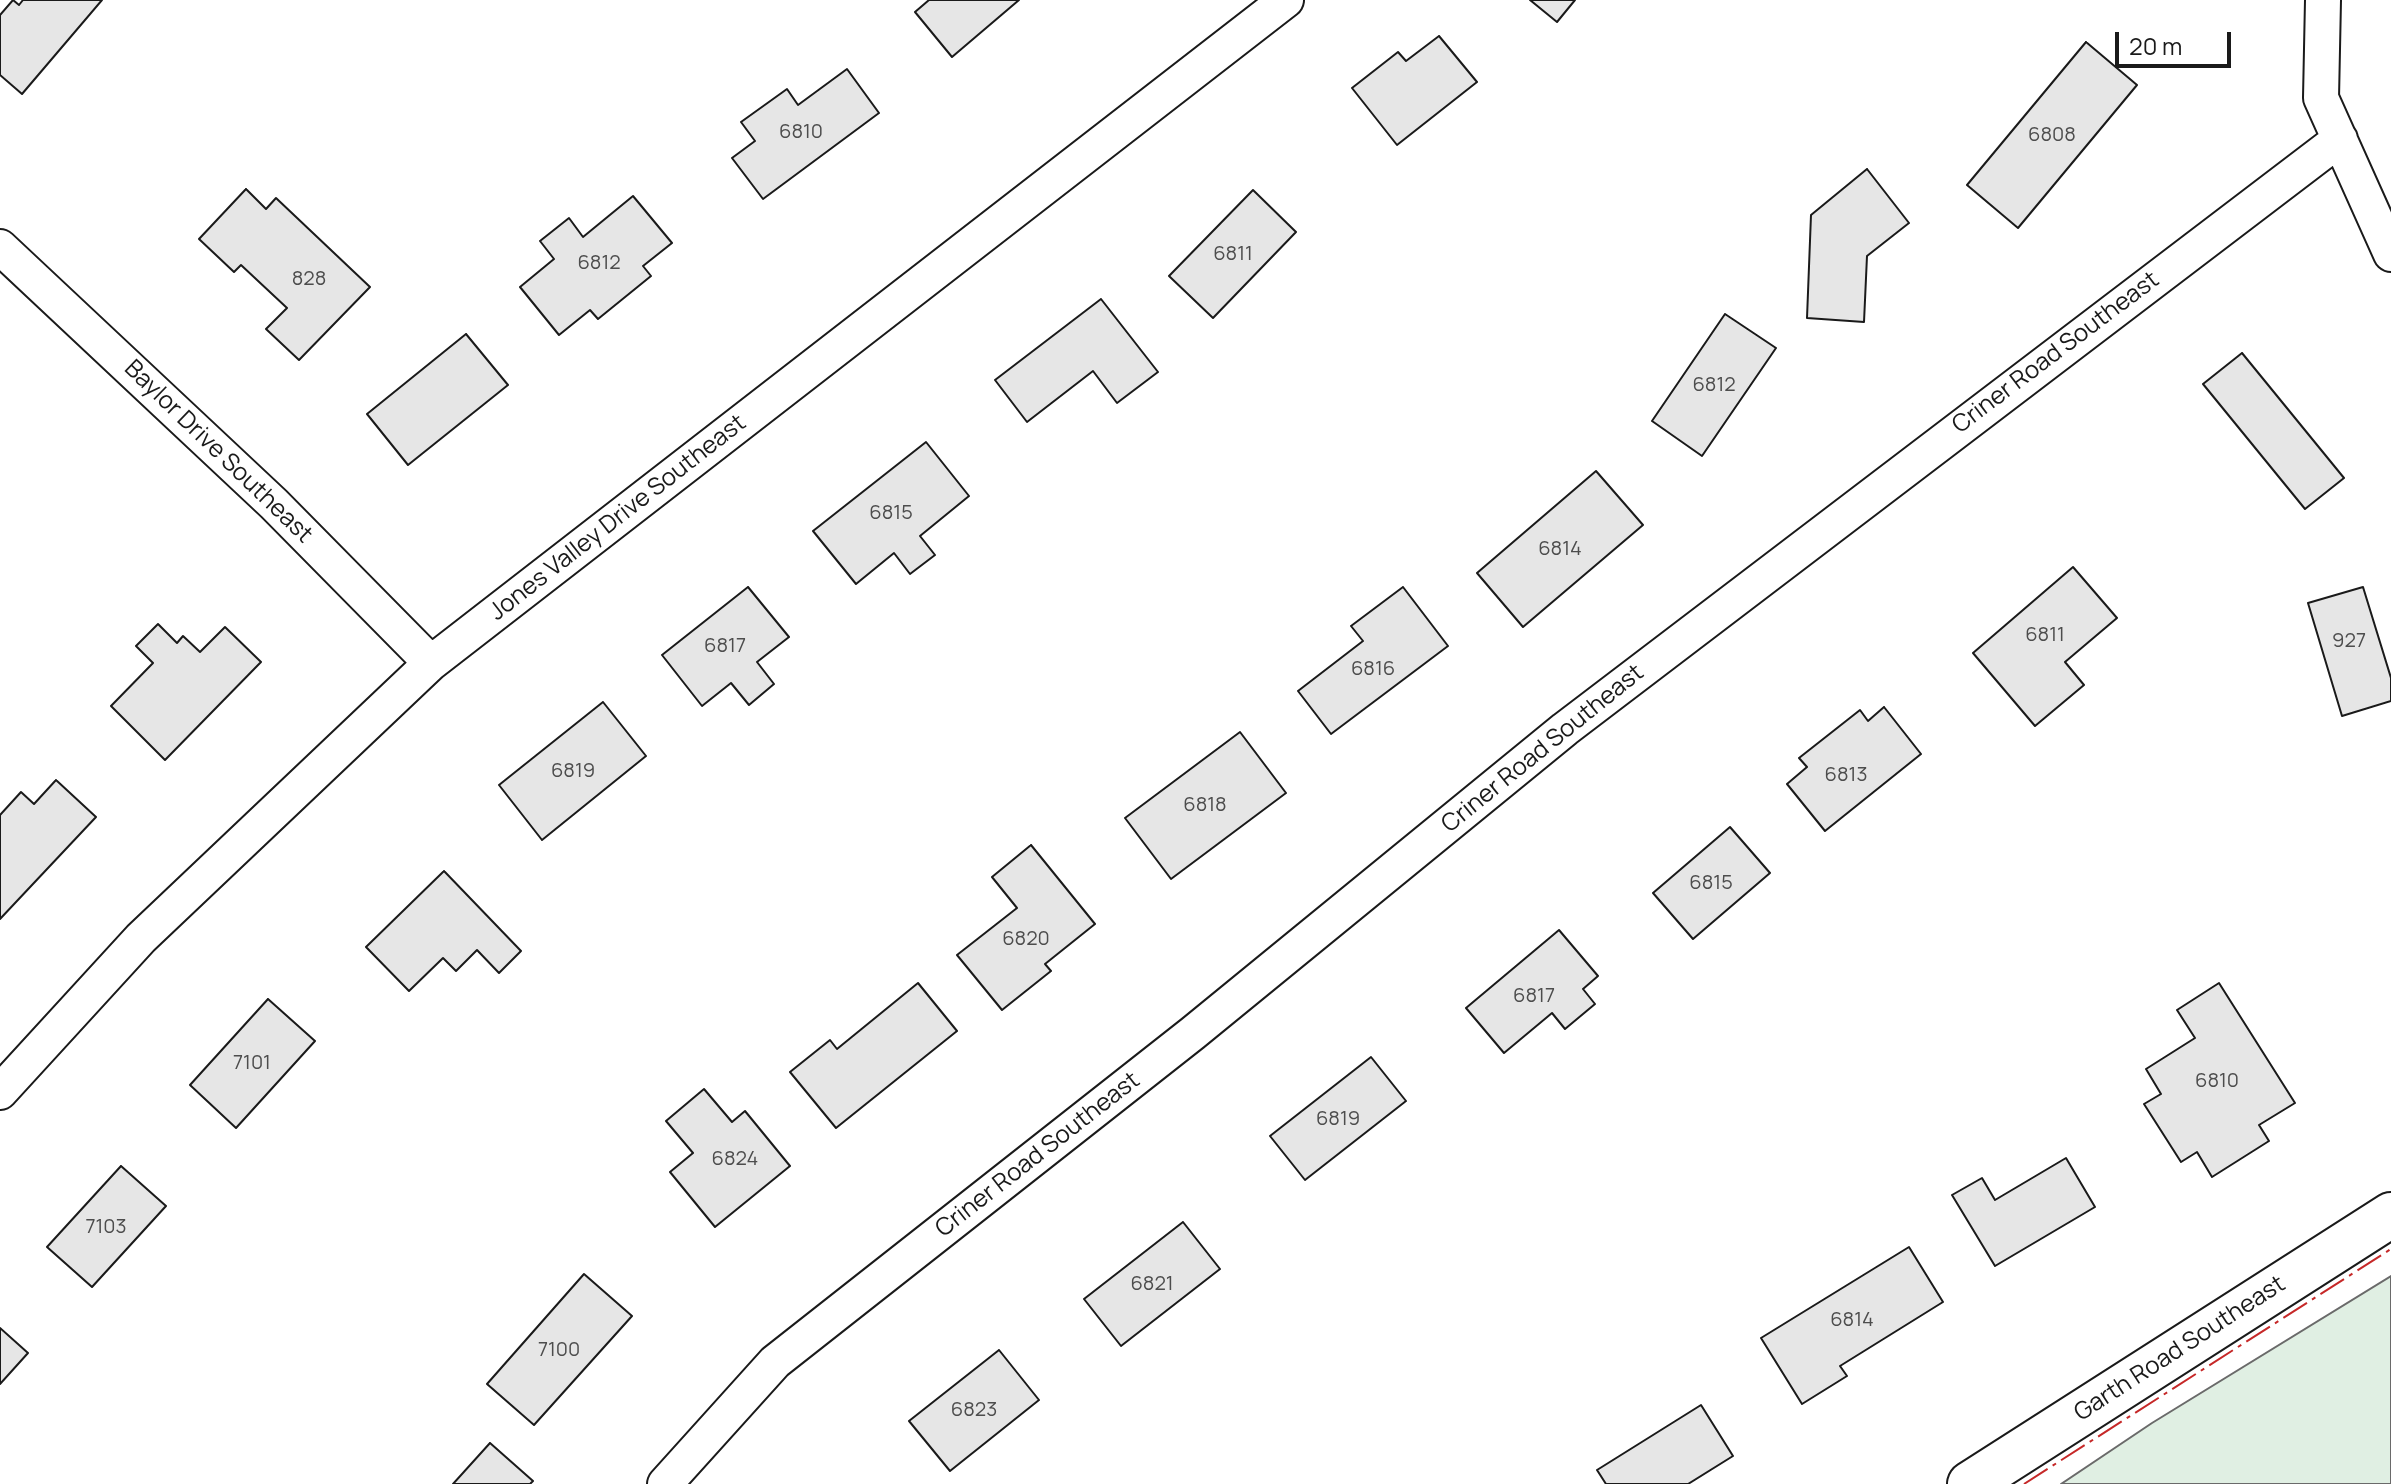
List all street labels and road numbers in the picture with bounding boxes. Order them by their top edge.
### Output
street label: Criner Road Southeast [1947,266,2165,440]
street label: Baylor Drive Southeast [118,355,318,549]
street label: Jones Valley Drive Southeast [484,409,752,627]
street label: Criner Road Southeast [1436,659,1650,839]
street label: Criner Road Southeast [930,1066,1146,1244]
street label: Garth Road Southeast [2069,1270,2291,1428]

